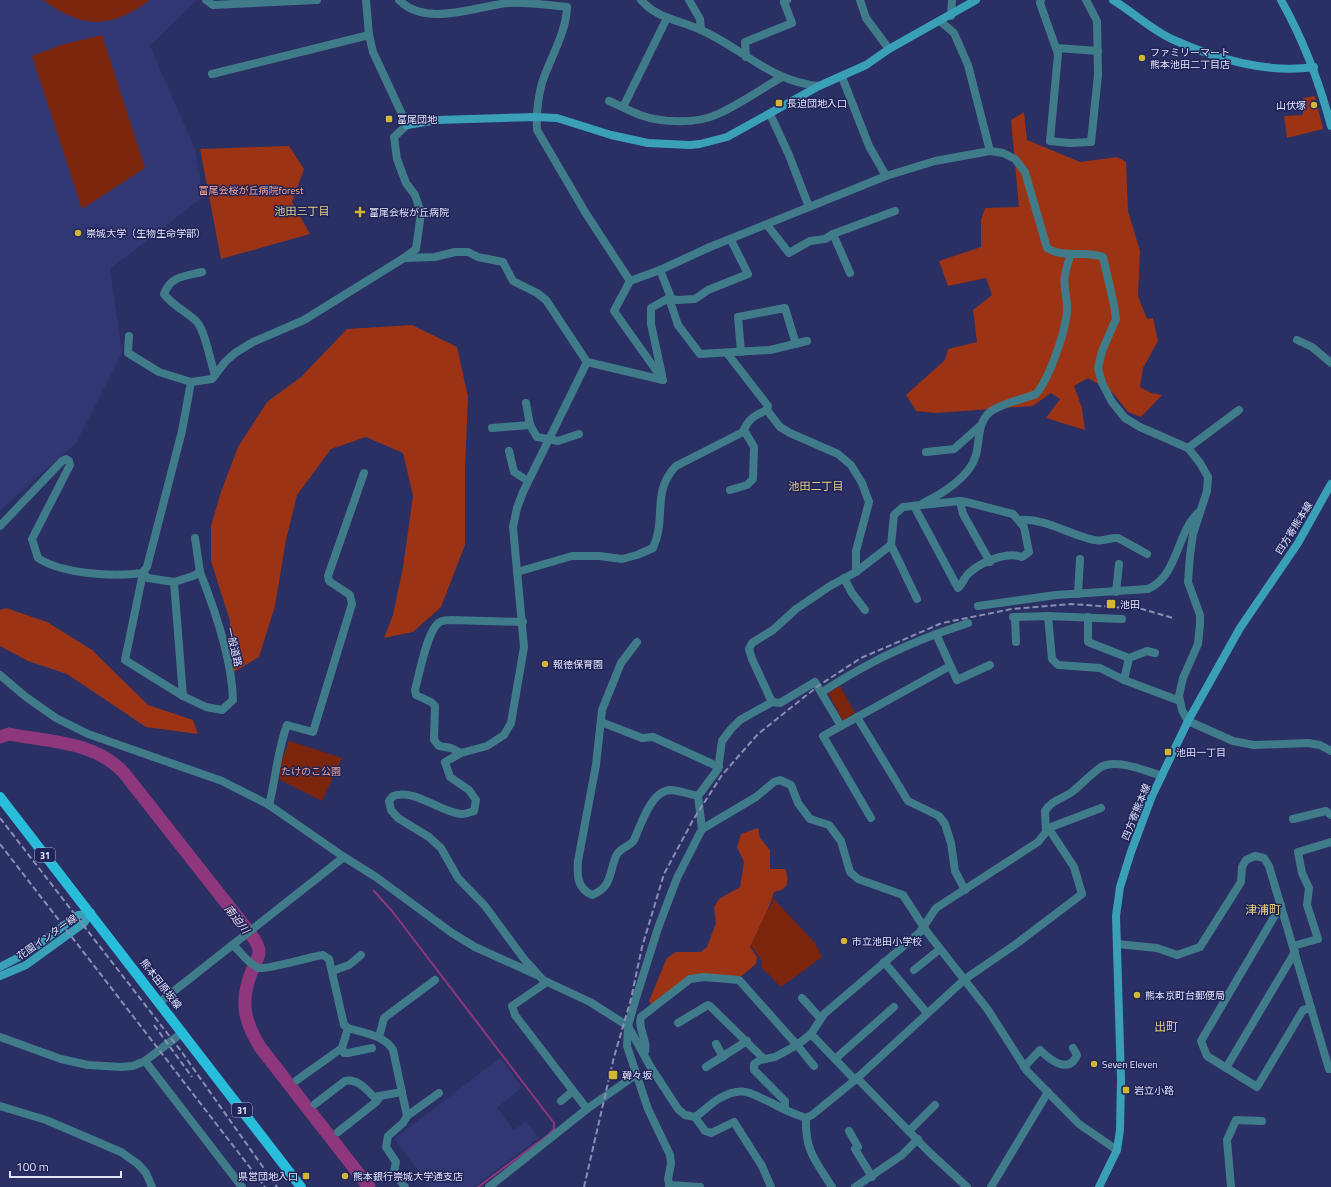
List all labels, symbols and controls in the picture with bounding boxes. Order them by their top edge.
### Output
place label: ファミリーマート 熊本池田二丁目店 [1150,45,1230,72]
marker: ファミリーマート 熊本池田二丁目店 [1137,53,1147,63]
place label: 長迫団地入口 [787,96,847,111]
marker: 長迫団地入口 [774,98,784,108]
place label: 山伏塚 [1276,98,1306,113]
marker: 山伏塚 [1309,100,1319,110]
place label: 富尾団地 [397,112,438,127]
marker: 富尾団地 [384,114,394,124]
park label: 富尾会桜が丘病院forest [198,183,304,198]
district label: 池田三丁目 [275,203,330,219]
place label: 富尾会桜が丘病院 [369,205,449,220]
marker: 富尾会桜が丘病院 [354,206,366,218]
place label: 崇城大学（生物生命学部） [86,226,206,241]
marker: 崇城大学（生物生命学部） [73,228,83,238]
district label: 池田二丁目 [789,478,844,494]
street label: 四方寄熊本線 [1272,499,1316,557]
place label: 池田 [1120,597,1140,612]
marker: 池田 [1105,598,1117,610]
street label: 一般道路 [222,626,246,668]
place label: 報徳保育園 [553,657,603,672]
marker: 報徳保育園 [540,659,550,669]
place label: 池田一丁目 [1176,745,1226,760]
marker: 池田一丁目 [1163,747,1173,757]
park label: たけのこ公園 [281,764,341,779]
street label: 四方寄熊本線 [1118,781,1154,843]
road number: 31 [35,848,55,862]
district label: 津浦町 [1245,900,1281,919]
water label: 南迫川 [221,901,254,938]
street label: 花園インター線 [14,911,80,963]
place label: 市立池田小学校 [852,934,922,949]
marker: 市立池田小学校 [839,936,849,946]
street label: 熊本田原坂線 [137,956,185,1012]
place label: 熊本京町台郵便局 [1145,988,1225,1003]
marker: 熊本京町台郵便局 [1132,990,1142,1000]
district label: 出町 [1154,1017,1178,1036]
place label: Seven Eleven [1102,1057,1158,1072]
marker: Seven Eleven [1089,1059,1099,1069]
place label: 韓々坂 [622,1068,652,1083]
marker: 韓々坂 [607,1069,619,1081]
place label: 岩立小路 [1134,1083,1174,1098]
marker: 岩立小路 [1121,1085,1131,1095]
road number: 31 [232,1103,252,1117]
scale bar [10,1153,121,1179]
text: 100 m [16,1157,49,1176]
place label: 県営団地入口 [238,1169,298,1184]
place label: 熊本銀行崇城大学通支店 [353,1169,463,1184]
marker: 県営団地入口 [301,1171,311,1181]
marker: 熊本銀行崇城大学通支店 [340,1171,350,1181]

